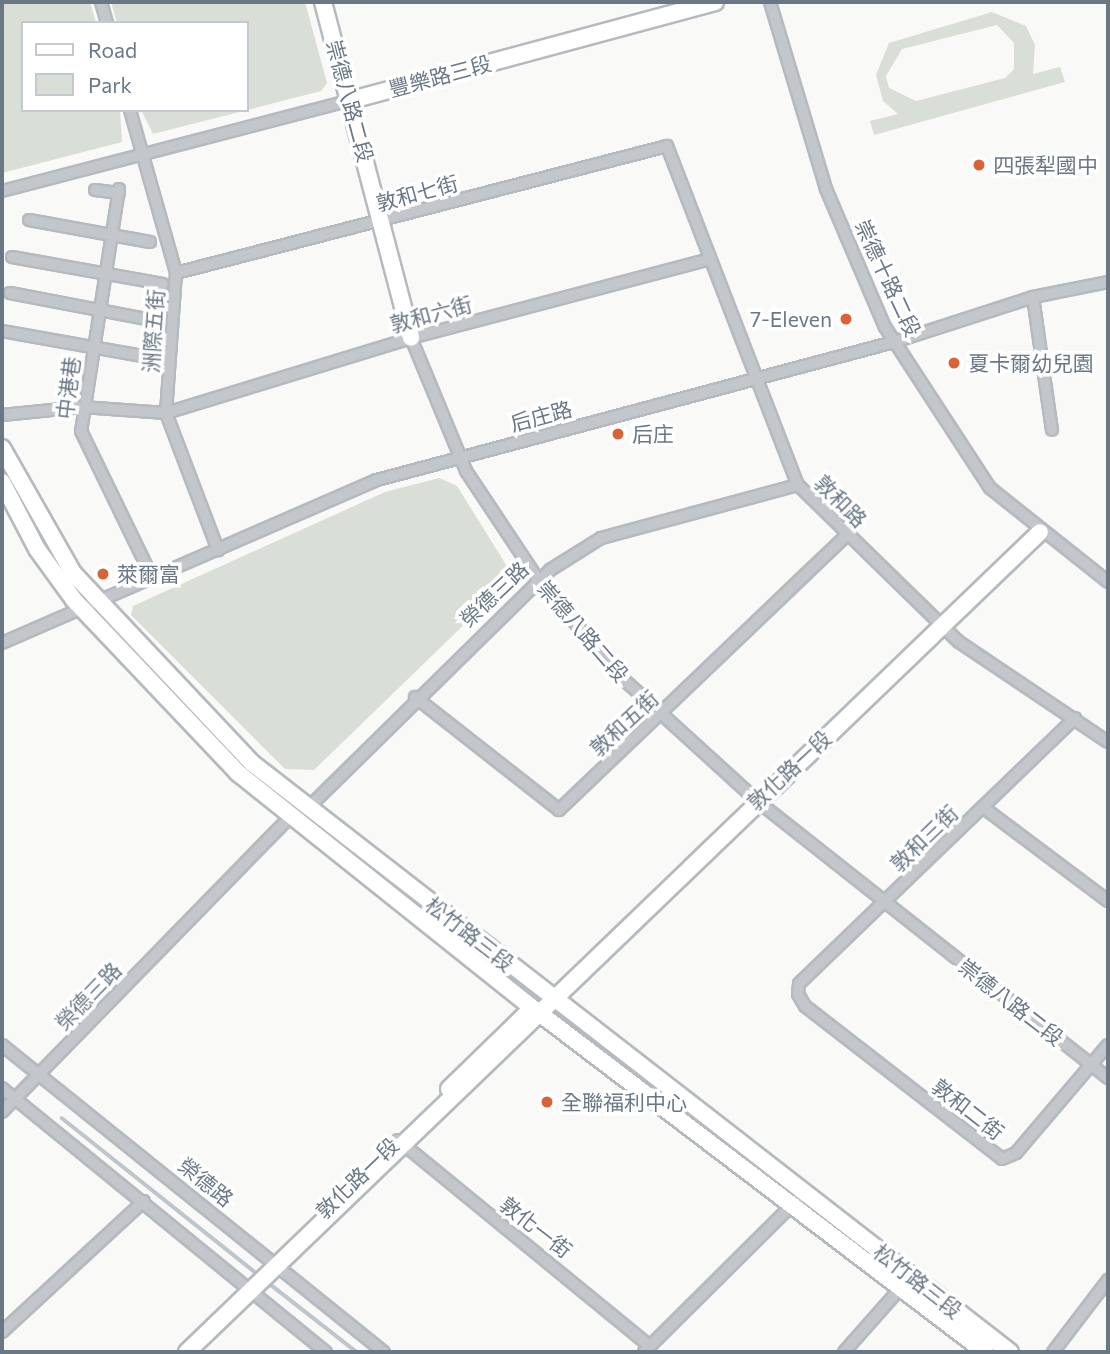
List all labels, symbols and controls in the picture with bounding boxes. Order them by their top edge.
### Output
legend [21,21,248,112]
text: Road [88,37,137,62]
street label: 崇德八路二段 [322,37,378,165]
street label: 豐樂路三段 [386,50,494,102]
text: Park [88,72,132,97]
place label: 四張犁國中 [993,152,1098,178]
marker: 四張犁國中 [971,157,987,173]
street label: 敦和七街 [373,170,461,216]
street label: 崇德十路二段 [850,216,926,340]
street label: 洲際五街 [138,288,168,374]
street label: 敦和六街 [387,291,475,337]
place label: 7-Eleven [750,306,832,332]
marker: 7-Eleven [838,311,854,327]
place label: 夏卡爾幼兒園 [968,350,1094,376]
street label: 中港巷 [52,355,84,421]
marker: 夏卡爾幼兒園 [946,355,962,371]
street label: 后庄路 [507,396,575,436]
place label: 后庄 [632,421,674,447]
marker: 后庄 [610,426,626,442]
street label: 敦和路 [810,470,872,532]
street label: 榮德三路 [455,556,533,632]
place label: 萊爾富 [117,561,180,587]
marker: 萊爾富 [95,566,111,582]
street label: 崇德八路二段 [532,575,634,687]
street label: 敦和五街 [585,685,663,761]
street label: 敦化路一段 [742,725,836,815]
street label: 敦和三街 [885,800,963,876]
street label: 松竹路三段 [421,892,519,976]
street label: 崇德八路二段 [954,953,1068,1051]
street label: 榮德三路 [50,957,126,1035]
street label: 敦和二街 [927,1073,1009,1145]
place label: 全聯福利中心 [561,1089,687,1115]
marker: 全聯福利中心 [539,1094,555,1110]
street label: 敦化路一段 [310,1132,404,1224]
street label: 榮德路 [174,1152,238,1212]
street label: 敦化一街 [495,1191,577,1263]
street label: 松竹路三段 [869,1239,967,1323]

